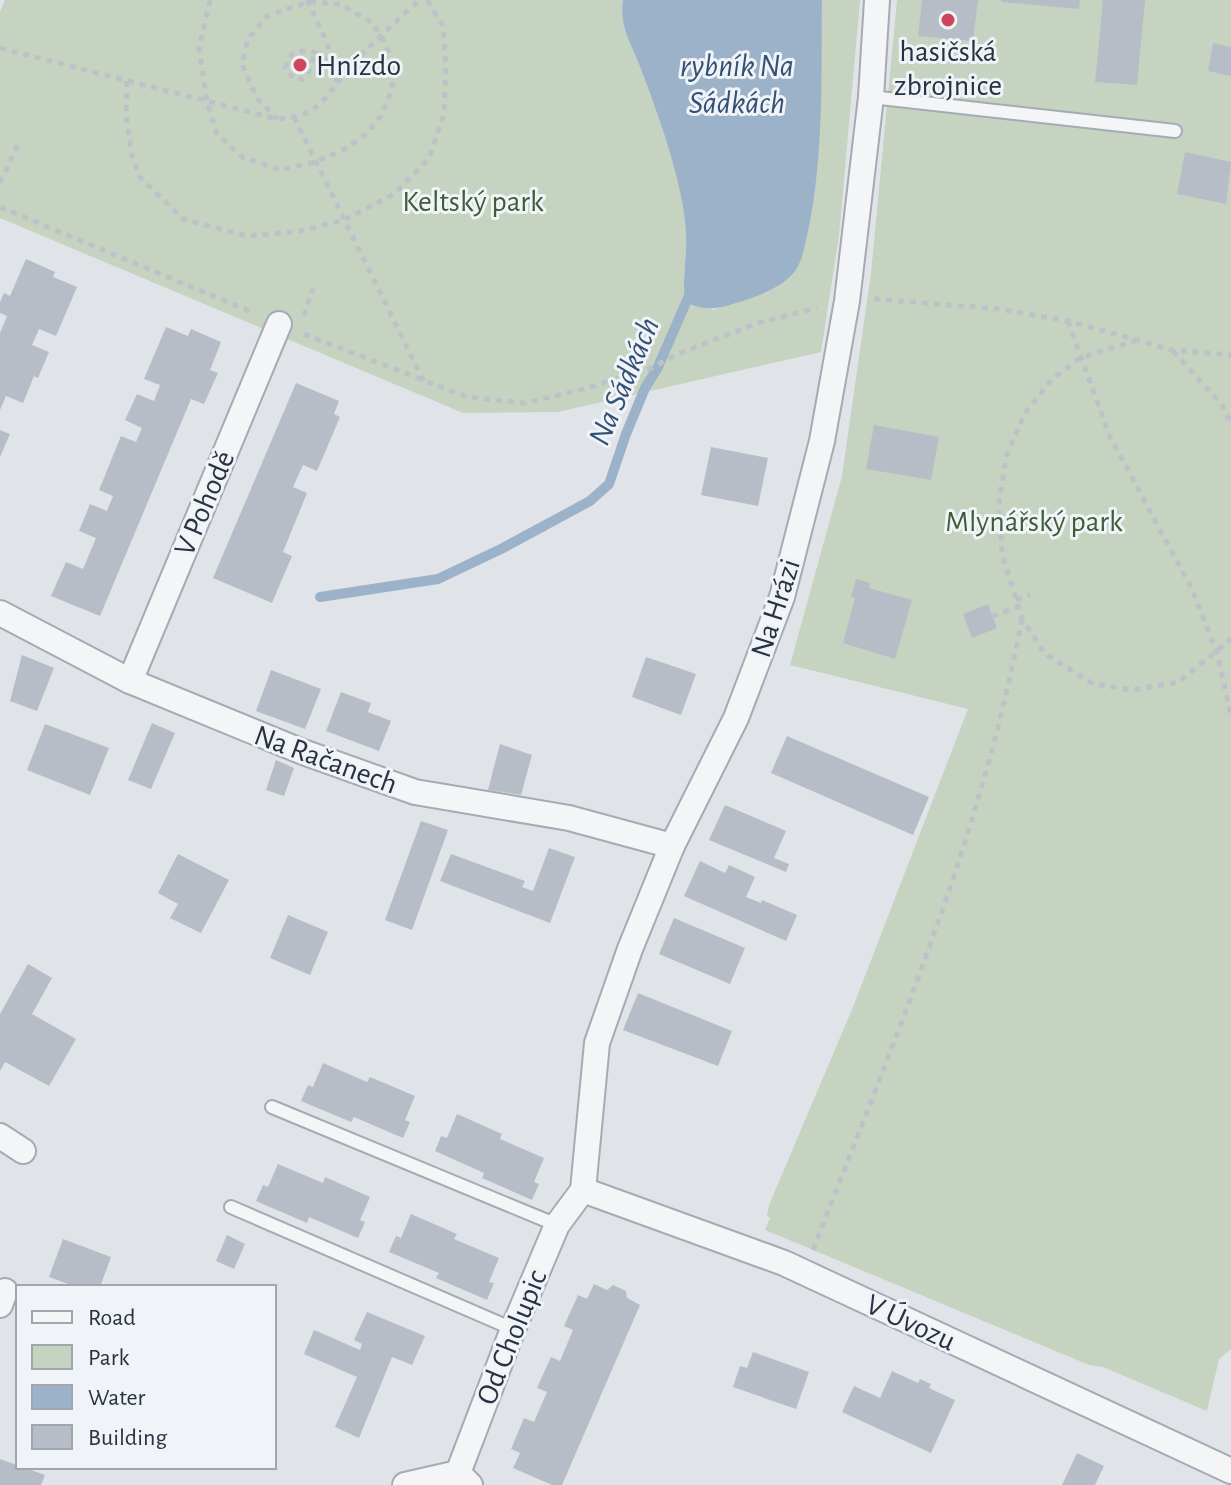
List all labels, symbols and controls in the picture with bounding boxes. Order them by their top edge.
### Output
marker: hasičská zbrojnice [939,11,957,29]
place label: hasičská zbrojnice [894,37,1002,101]
water label: rybník Na Sádkách [680,50,794,119]
place label: Hnízdo [316,51,401,81]
marker: Hnízdo [291,56,309,74]
park label: Keltský park [402,187,544,217]
water label: Na Sádkách [583,313,665,450]
street label: V Pohodě [169,447,240,560]
park label: Mlynářský park [945,507,1123,537]
street label: Na Hrázi [746,555,806,661]
street label: Na Račanech [250,720,401,800]
street label: Od Cholupic [471,1265,553,1409]
legend [16,1285,276,1469]
street label: V Úvozu [861,1287,961,1357]
text: Road [88,1306,136,1330]
text: Park [88,1346,129,1370]
text: Water [88,1386,146,1410]
text: Building [88,1426,167,1450]

